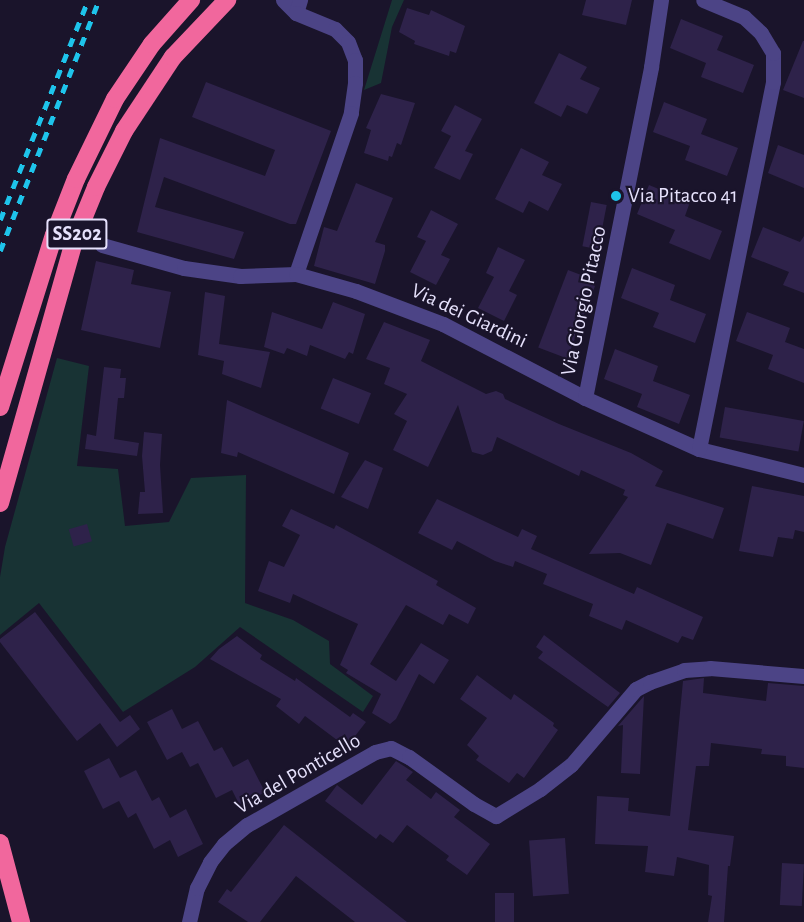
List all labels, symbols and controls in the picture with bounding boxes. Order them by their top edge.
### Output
place label: Via Pitacco 41 [628,183,738,209]
marker: Via Pitacco 41 [609,189,623,203]
road number: SS202 [46,217,109,251]
street label: Via Giorgio Pitacco [556,224,612,378]
street label: Via dei Giardini [407,278,531,354]
street label: Via del Ponticello [231,728,365,820]

